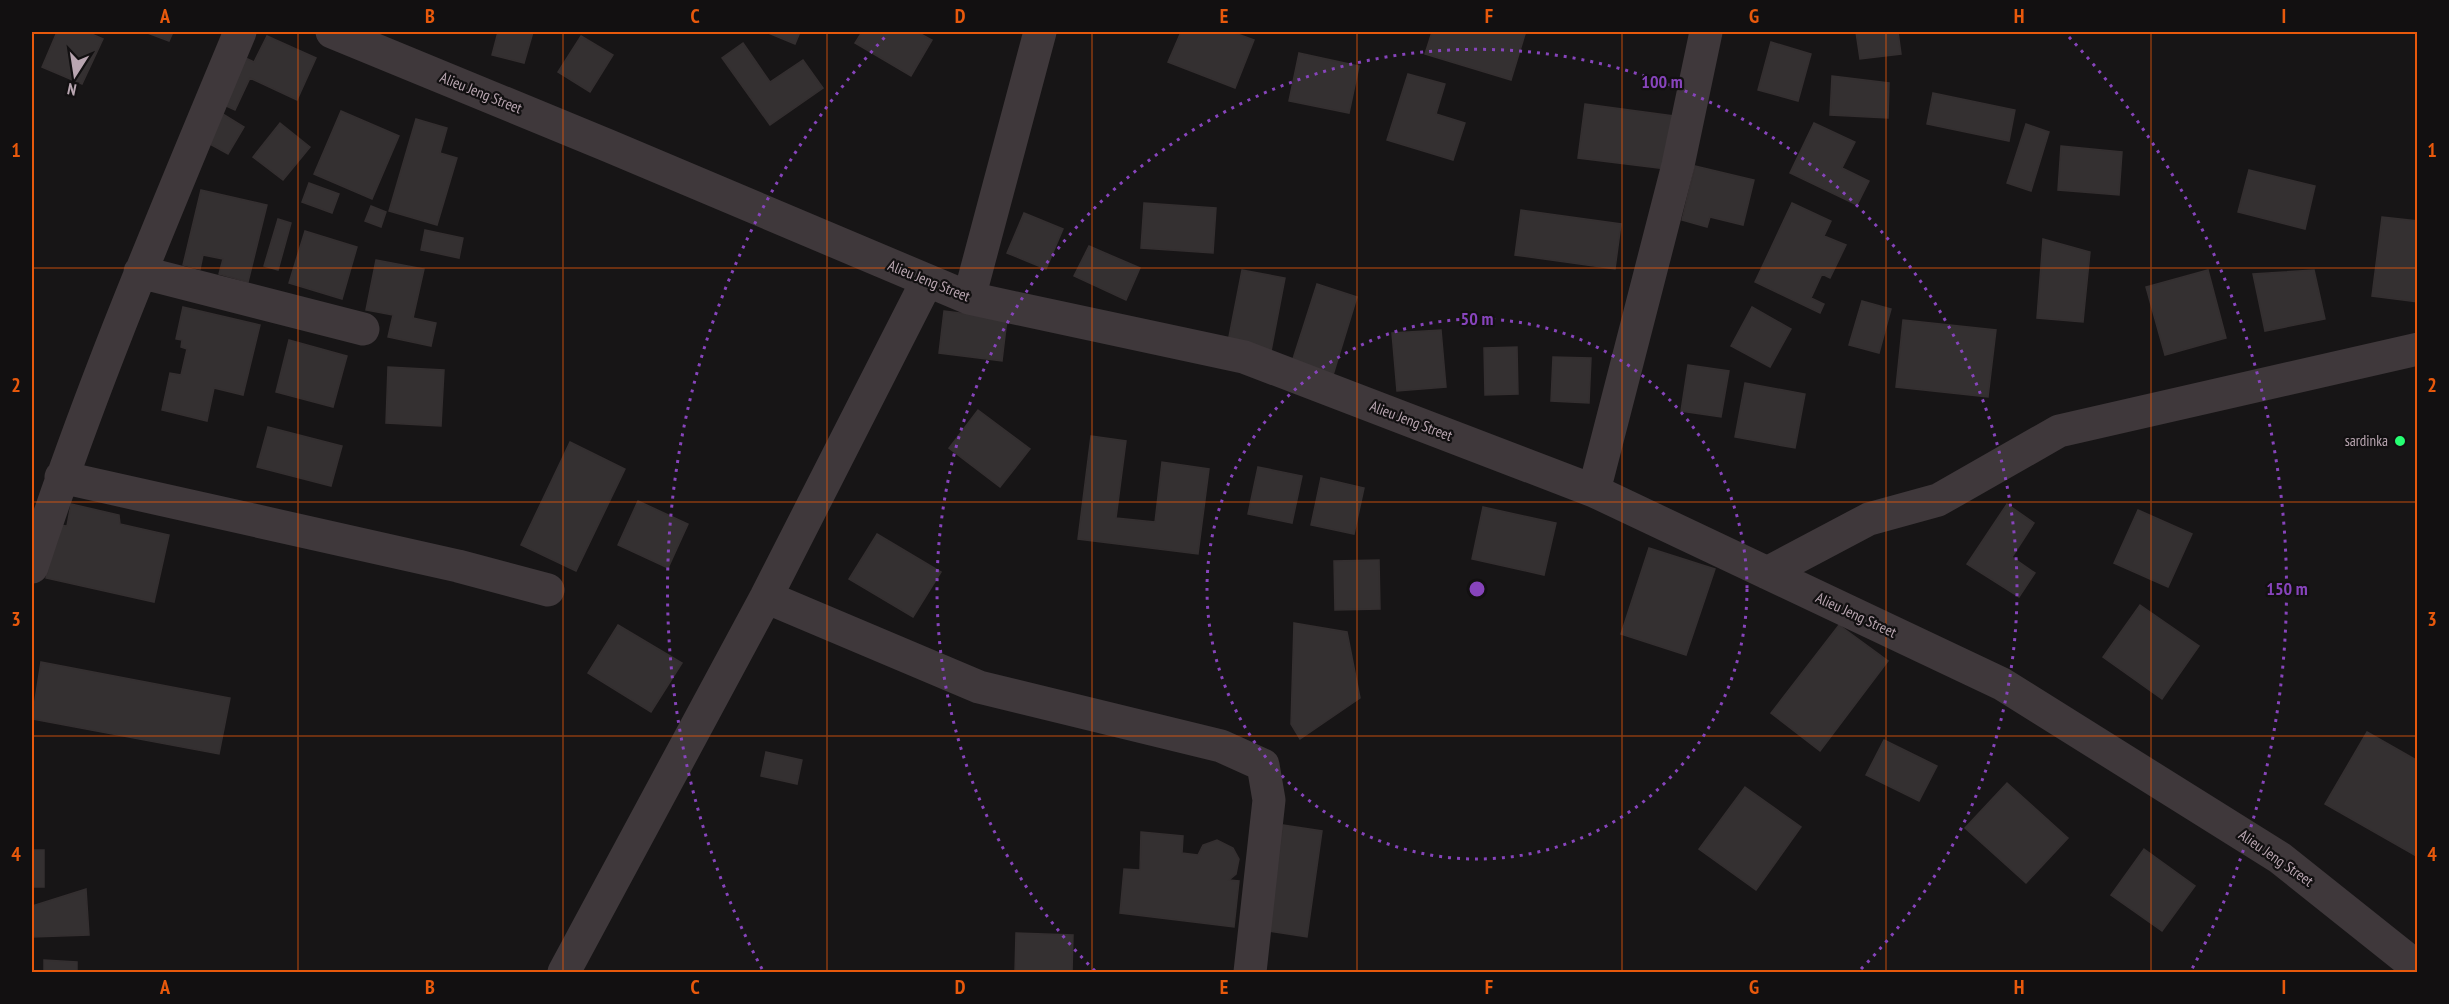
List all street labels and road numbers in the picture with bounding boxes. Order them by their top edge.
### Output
street label: Alieu Jeng Street [437,67,525,118]
street label: Alieu Jeng Street [885,255,973,306]
street label: Alieu Jeng Street [1367,396,1455,445]
street label: Alieu Jeng Street [1813,588,1900,642]
street label: Alieu Jeng Street [2235,825,2317,890]

